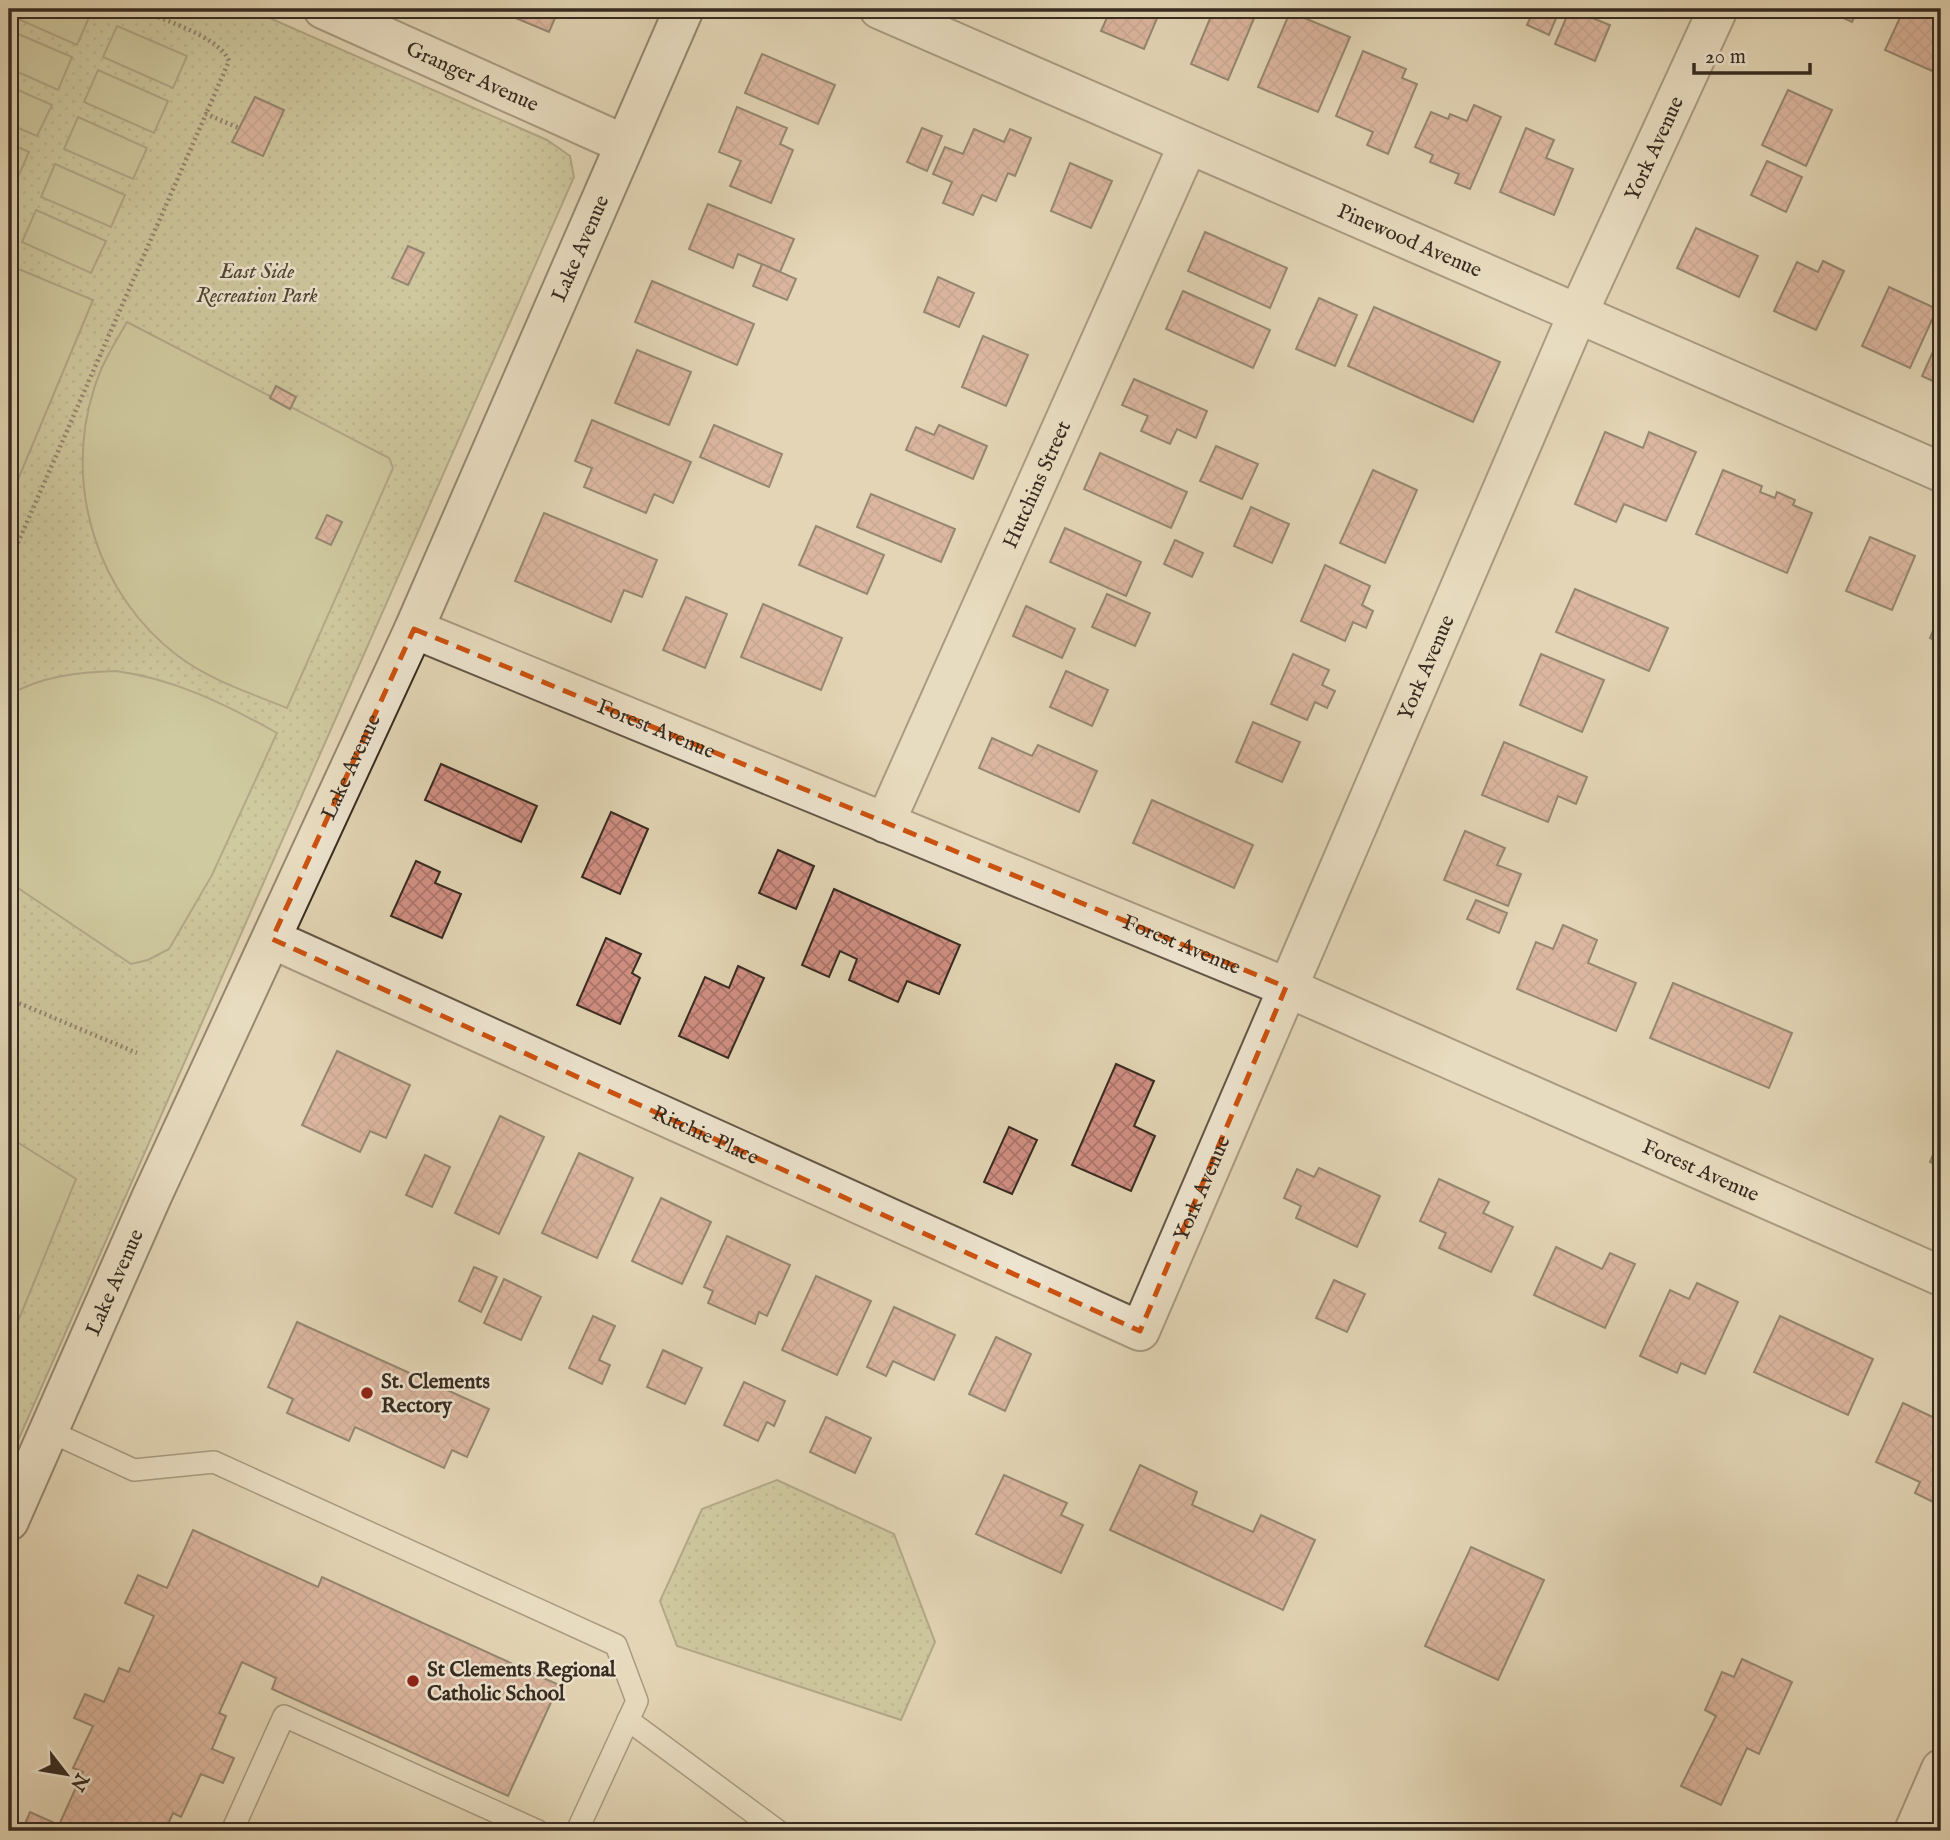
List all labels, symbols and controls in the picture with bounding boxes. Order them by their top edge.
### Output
scale bar [1694,32,1810,76]
street label: Granger Avenue [402,36,543,119]
text: 20 m [1705,44,1746,71]
street label: York Avenue [1620,92,1691,205]
street label: Lake Avenue [546,191,616,306]
street label: Pinewood Avenue [1333,198,1486,285]
park label: East Side Recreation Park [196,259,318,310]
street label: Hutchins Street [997,417,1078,553]
street label: York Avenue [1393,611,1462,725]
street label: Forest Avenue [593,694,719,766]
street label: Lake Avenue [316,710,388,825]
street label: Forest Avenue [1118,909,1245,982]
street label: Ritchie Place [648,1100,763,1172]
street label: York Avenue [1168,1132,1238,1245]
street label: Forest Avenue [1637,1134,1763,1209]
street label: Lake Avenue [80,1225,151,1340]
place label: St. Clements Rectory [381,1369,490,1420]
marker: St. Clements Rectory [359,1385,375,1401]
place label: St Clements Regional Catholic School [427,1657,617,1708]
marker: St Clements Regional Catholic School [405,1673,421,1689]
north arrow [32,1738,102,1808]
text: N [64,1768,94,1795]

